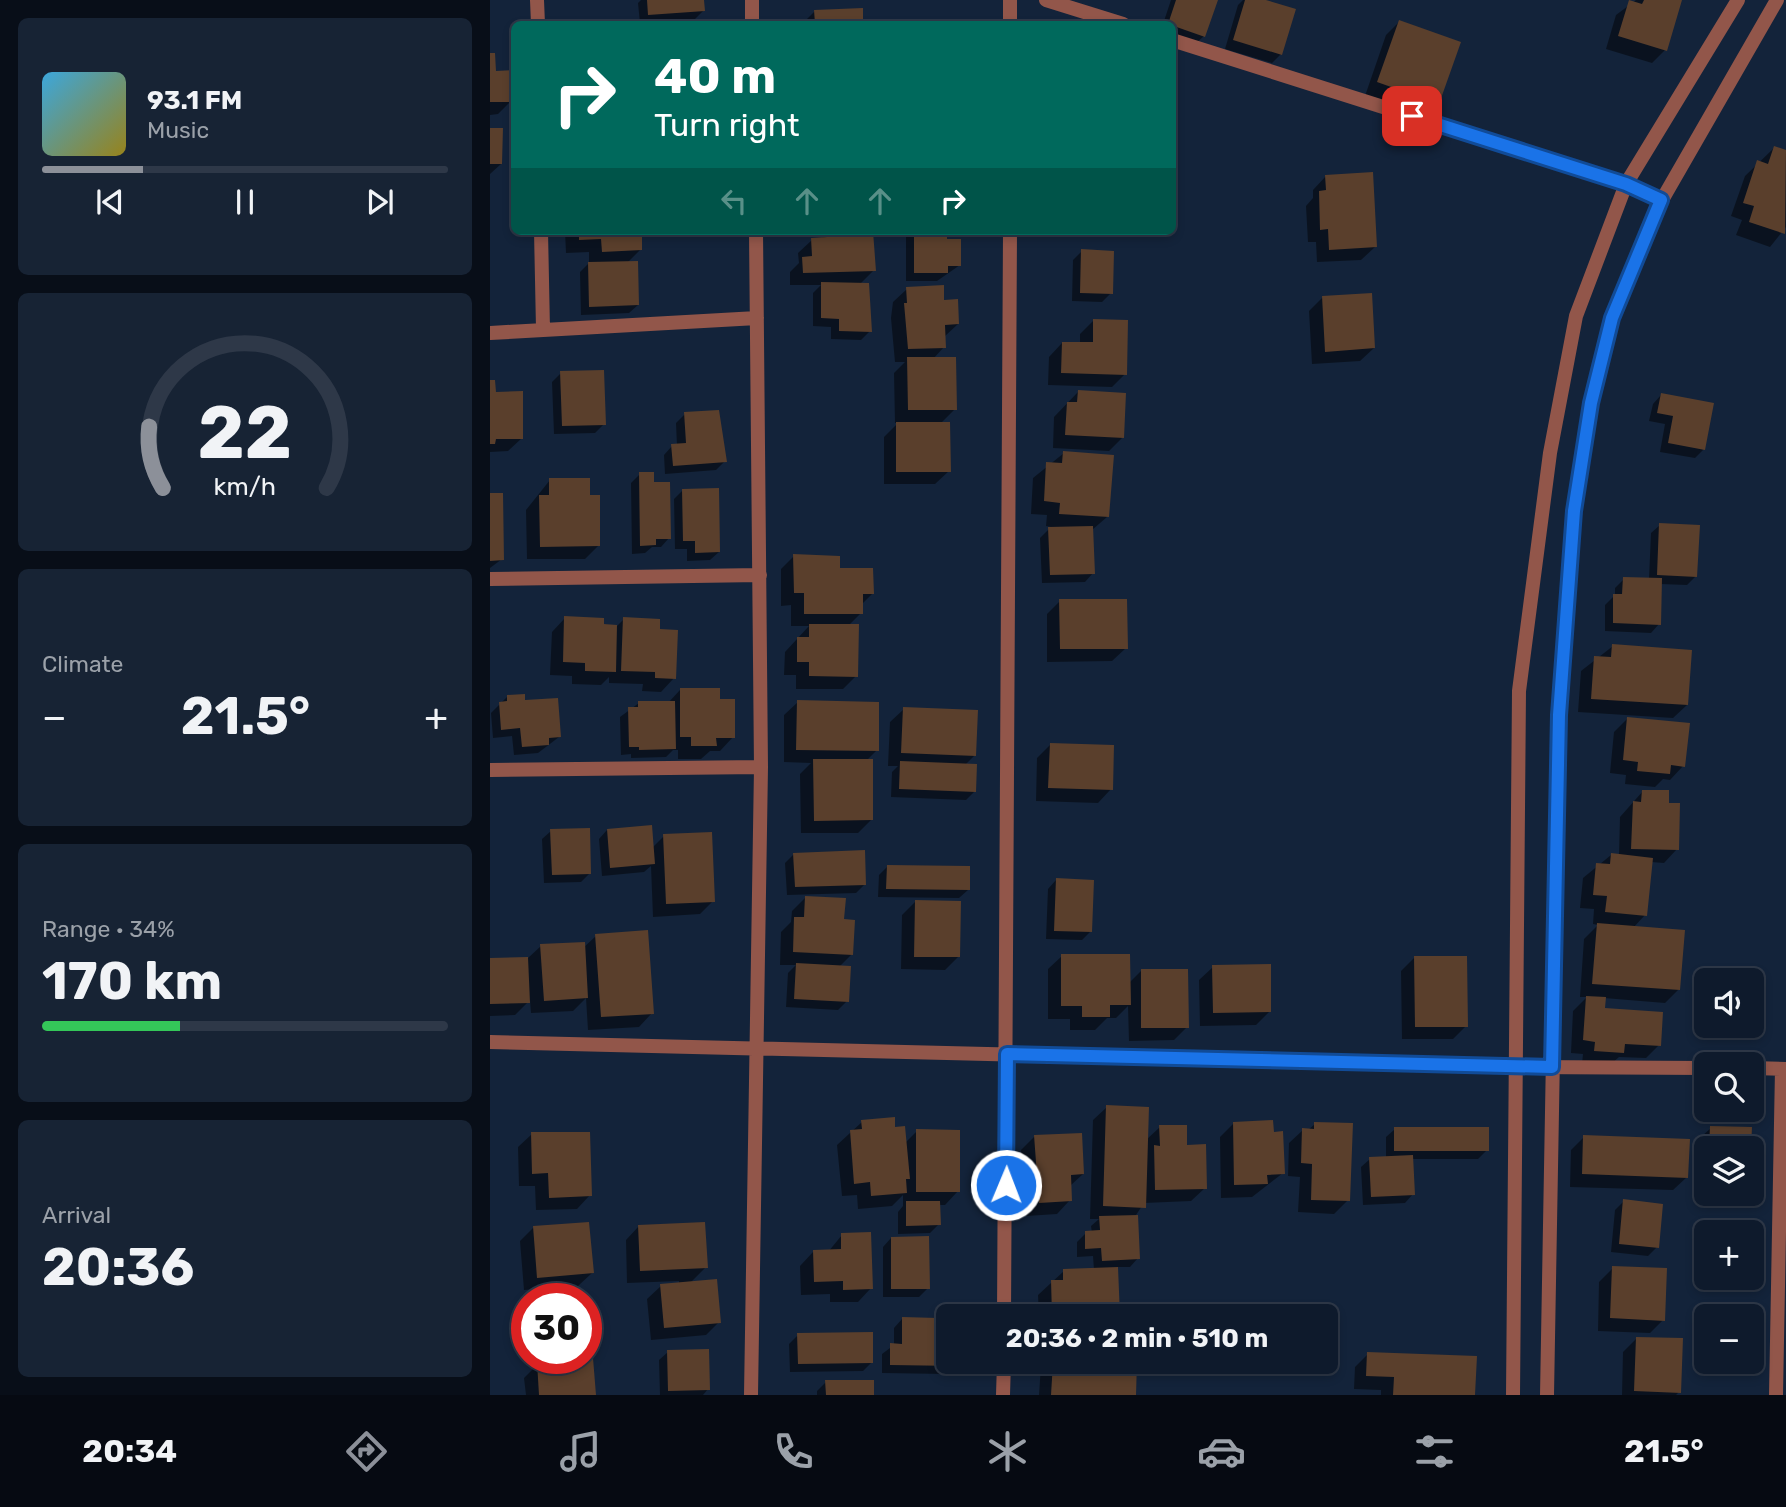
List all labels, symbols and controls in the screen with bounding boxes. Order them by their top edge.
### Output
text: 40 m [654,47,776,105]
icon: right [539,49,630,140]
text: 93.1 FM [147,85,242,116]
pin [1382,86,1442,146]
icon: arrive [1393,97,1431,135]
text: Turn right [654,106,799,144]
text: Music [147,116,209,144]
icon: left [715,182,753,220]
icon: ahead [788,182,826,220]
icon: ahead [861,182,899,220]
icon: right [934,182,972,220]
icon: previous [91,183,129,221]
icon: pause [226,183,264,221]
icon: next [361,183,399,221]
text: 22 [198,391,292,477]
text: km/h [214,472,276,501]
text: Climate [42,650,123,678]
text: 21.5° [181,685,310,747]
text: − [42,694,67,740]
text: + [424,694,448,740]
text: Range · 34% [42,915,175,943]
text: 170 km [42,950,222,1012]
map controls [1694,968,1764,1374]
button: sound [1694,968,1764,1038]
button: search [1694,1052,1764,1122]
button: layers [1694,1136,1764,1206]
position arrow [969,1148,1043,1222]
text: Arrival [42,1201,111,1229]
button: + [1694,1220,1764,1290]
text: 20:36 [42,1236,194,1298]
speed limit sign: 30 [511,1283,602,1374]
button: − [1694,1304,1764,1374]
text: 20:36 · 2 min · 510 m [1006,1323,1268,1354]
icon: directions [342,1427,391,1476]
icon: music [556,1427,605,1476]
icon: phone [769,1427,818,1476]
icon: climate [983,1427,1032,1476]
icon: car [1197,1427,1246,1476]
icon: filters [1410,1427,1459,1476]
text: 20:34 [82,1432,177,1470]
text: 21.5° [1624,1432,1704,1470]

